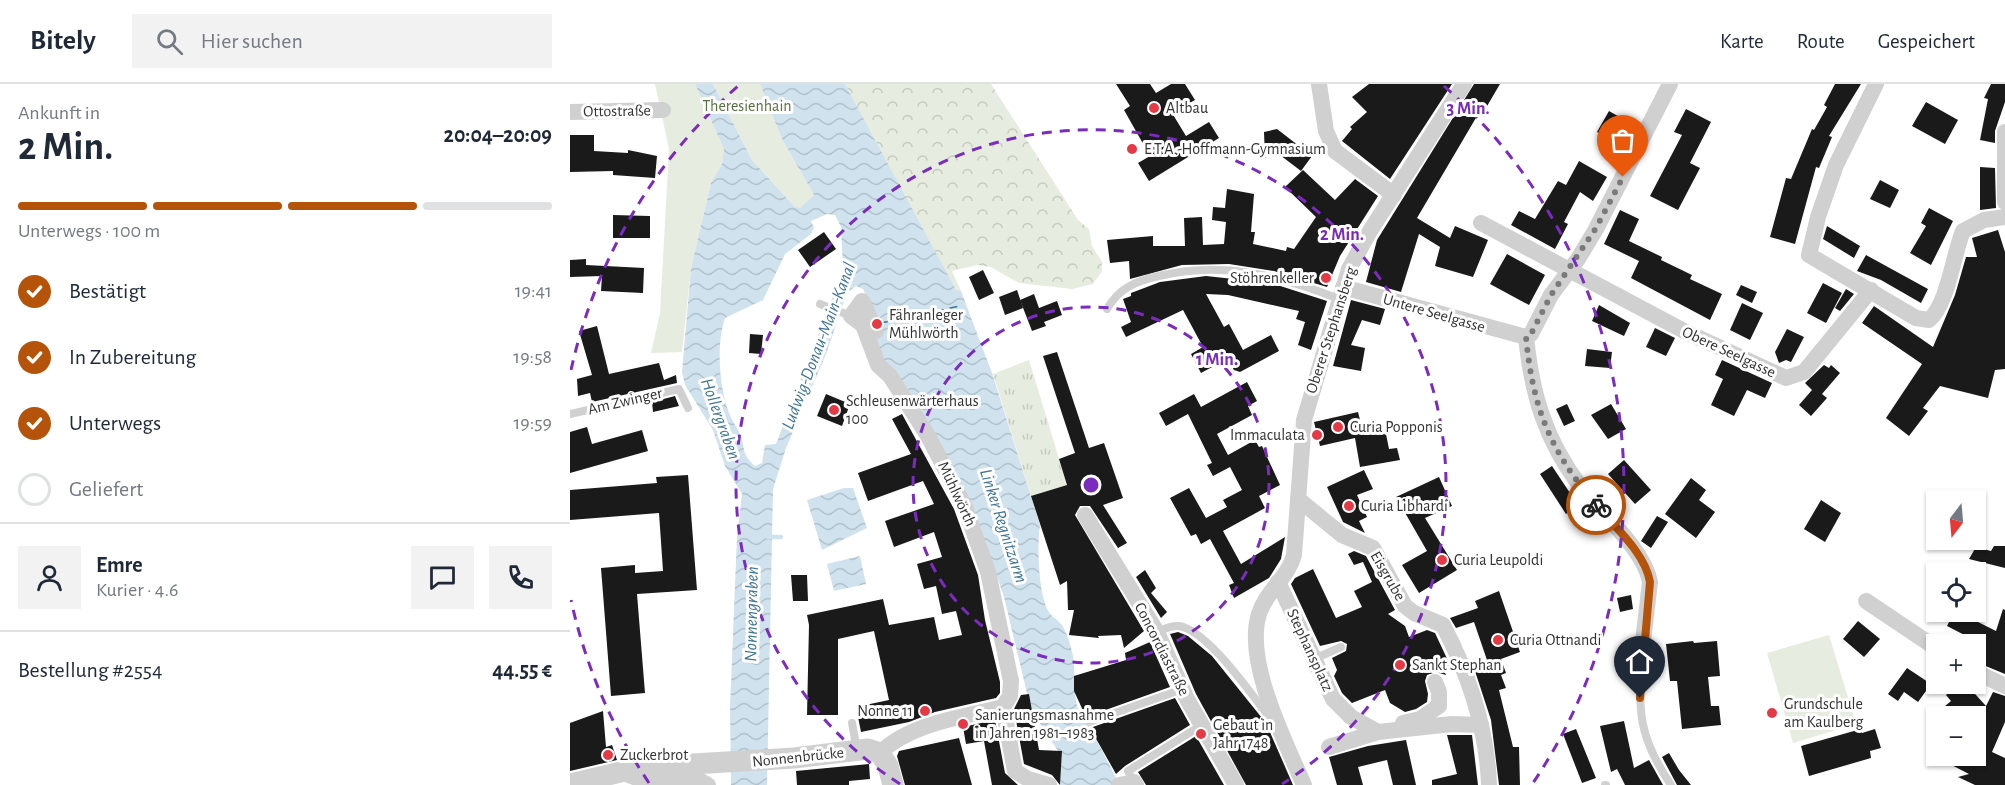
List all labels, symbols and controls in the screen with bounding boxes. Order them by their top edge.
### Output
search box [132,14,552,68]
icon: search [153,25,186,58]
text: Bitely [30,27,96,55]
text: Hier suchen [201,30,303,52]
text: Karte [1720,31,1764,52]
text: Route [1797,31,1845,52]
text: Gespeichert [1878,31,1975,52]
park label: Theresienhain [702,98,792,114]
place label: Altbau [1166,100,1208,116]
text: 3 Min. [1446,100,1490,118]
marker: Altbau [1147,101,1161,115]
street label: Ottostraße [583,102,651,120]
text: Ankunft in [18,103,100,123]
pin [1597,115,1648,177]
text: 20:04–20:09 [444,124,552,146]
icon: bag [1606,124,1639,157]
text: 2 Min. [18,128,113,167]
place label: E.T.A.-Hoffmann-Gymnasium [1144,141,1326,158]
marker: E.T.A.-Hoffmann-Gymnasium [1125,142,1139,156]
text: Unterwegs · 100 m [18,221,160,241]
text: 2 Min. [1320,226,1364,244]
water label: Ludwig-Donau-Main-Kanal [779,260,859,432]
street label: Oberer Stephansberg [1303,264,1359,395]
place label: Stöhrenkeller [1230,270,1315,286]
marker: Stöhrenkeller [1319,271,1333,285]
icon: check [18,275,51,308]
text: Bestätigt [69,280,146,302]
text: 19:41 [515,281,552,301]
street label: Untere Seelgasse [1381,291,1487,335]
place label: Fähranleger Mühlwörth [889,307,964,341]
marker: Fähranleger Mühlwörth [870,317,884,331]
street label: Obere Seelgasse [1680,323,1778,381]
icon: check [18,341,51,374]
text: In Zubereitung [69,346,196,368]
text: 19:58 [513,347,552,367]
text: 1 Min. [1196,351,1238,369]
water label: Hollergraben [697,376,743,462]
street label: Am Zwinger [586,384,665,417]
place label: Schleusenwärterhaus 100 [846,393,979,427]
marker: Schleusenwärterhaus 100 [827,403,841,417]
icon: check [18,407,51,440]
text: Unterwegs [69,412,161,434]
text: 19:59 [513,413,552,433]
place label: Curia Popponis [1350,419,1443,435]
marker: Curia Popponis [1331,420,1345,434]
place label: Immaculata [1230,427,1305,443]
marker: Immaculata [1310,428,1324,442]
street label: Mühlwörth [935,459,979,529]
water label: Linker Regnitzarm [976,467,1030,585]
centre of rings [1081,475,1101,495]
courier [1566,475,1626,535]
text: Geliefert [69,478,143,500]
icon: bike [1580,489,1613,522]
north arrow [1926,490,1986,550]
map controls [1926,490,1986,766]
place label: Curia Libhardi [1361,498,1448,514]
marker: Curia Libhardi [1342,499,1356,513]
button: person [18,546,81,609]
button: chat [411,546,474,609]
button: phone [489,546,552,609]
street label: Eisgrube [1368,549,1408,603]
place label: Curia Leupoldi [1454,552,1543,568]
marker: Curia Leupoldi [1435,553,1449,567]
text: Emre [96,554,143,576]
button: locate [1926,562,1986,622]
water label: Nonnengraben [742,566,762,662]
text: Kurier · 4.6 [96,580,178,600]
street label: Concordiastraße [1132,600,1192,698]
street label: Stephansplatz [1284,606,1336,694]
place label: Curia Ottnandi [1510,632,1601,648]
marker: Curia Ottnandi [1491,633,1505,647]
button: + [1926,634,1986,694]
pin [1614,636,1665,698]
icon: home [1623,645,1656,678]
place label: Sankt Stephan [1412,657,1502,673]
marker: Sankt Stephan [1393,658,1407,672]
text: Bestellung #2554 [18,659,163,681]
text: 44.55 € [492,659,552,681]
place label: Grundschule am Kaulberg [1784,696,1864,730]
place label: Nonne 11 [857,703,913,719]
marker: Nonne 11 [918,704,932,718]
marker: Grundschule am Kaulberg [1765,706,1779,720]
button: − [1926,706,1986,766]
place label: Sanierungsmasnahme in Jahren 1981–1983 [975,707,1114,741]
marker: Sanierungsmasnahme in Jahren 1981–1983 [956,717,970,731]
place label: Gebaut in Jahr 1748 [1213,717,1273,751]
marker: Gebaut in Jahr 1748 [1194,727,1208,741]
street label: Nonnenbrücke [751,744,845,770]
place label: Zuckerbrot [620,747,688,763]
marker: Zuckerbrot [601,748,615,762]

